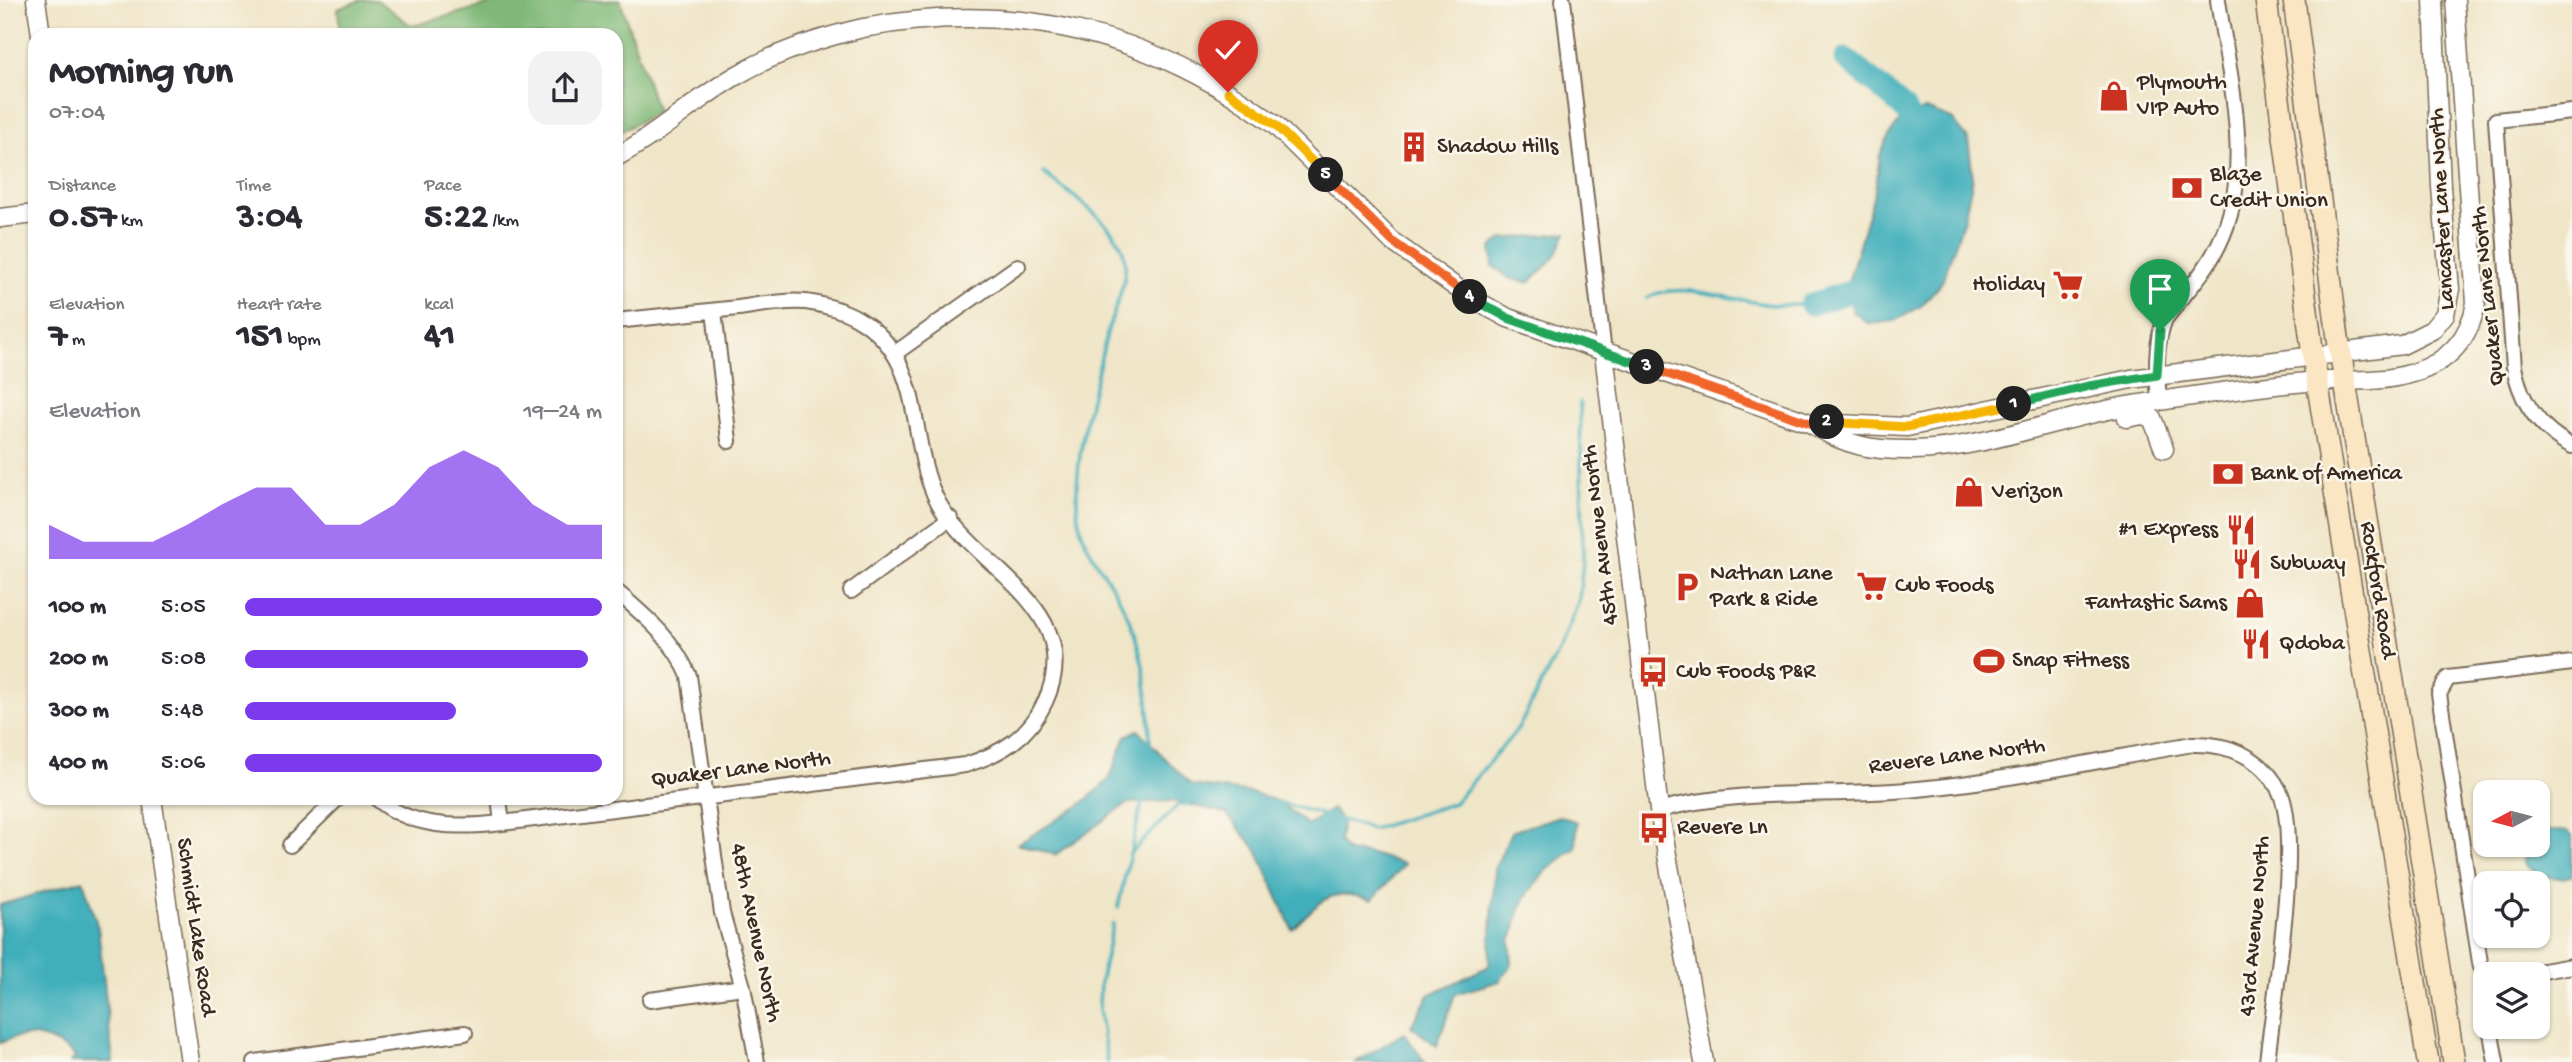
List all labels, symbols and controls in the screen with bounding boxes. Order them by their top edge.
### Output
pin [1198,20,1258,92]
icon: check [1209,31,1247,69]
button: share [528,51,602,125]
text: Morning run [49,52,233,96]
place label: Plymouth VIP Auto [2136,70,2227,123]
shop icon: Plymouth VIP Auto [2097,79,2131,113]
text: 07:04 [49,100,105,127]
street label: Lancaster Lane North [2424,107,2462,311]
building icon: Shadow Hills [1397,130,1431,164]
place label: Shadow Hills [1437,134,1559,161]
pin: 5 [1308,158,1344,192]
place label: Blaze Credit Union [2209,162,2328,215]
text: 5 [1321,163,1331,186]
bank icon: Blaze Credit Union [2170,171,2204,205]
text: Distance [49,175,116,198]
text: Time [237,175,271,198]
text: Pace [424,175,462,198]
text: 0.57 [49,198,116,239]
text: 3:04 [237,198,302,239]
text: 5:22 [424,198,488,239]
street label: Quaker Lane North [2466,205,2512,387]
text: km [116,210,143,233]
text: /km [488,210,519,233]
pin [2130,259,2190,331]
supermarket icon: Holiday [2051,268,2085,302]
icon: arrive [2141,270,2179,308]
place label: Holiday [1972,272,2045,299]
pin: 4 [1452,280,1488,314]
text: 4 [1465,285,1474,308]
text: Elevation [49,294,125,317]
text: Heart rate [237,294,322,317]
text: kcal [424,294,454,317]
text: 7 [49,317,67,358]
text: 151 [237,317,283,358]
text: 41 [424,317,455,358]
text: m [67,329,85,352]
text: bpm [283,329,321,352]
pin: 3 [1630,350,1664,384]
text: 3 [1642,355,1651,378]
pin: 1 [1996,386,2032,422]
text: 1 [2010,392,2017,415]
text: Elevation [49,399,140,426]
text: 19–24 m [523,399,602,426]
pin: 2 [1810,404,1844,440]
text: 2 [1822,410,1831,433]
street label: 45th Avenue North [1577,443,1625,627]
bank icon: Bank of America [2211,457,2245,491]
place label: Bank of America [2250,461,2403,488]
shop icon: Verizon [1952,475,1986,509]
place label: Verizon [1991,479,2063,506]
restaurant icon: #1 Express [2224,513,2258,547]
place label: #1 Express [2118,517,2219,544]
street label: Rockford Road [2353,520,2401,662]
restaurant icon: Subway [2230,547,2264,581]
place label: Subway [2270,551,2346,578]
place label: Nathan Lane Park & Ride [1709,561,1834,614]
supermarket icon: Cub Foods [1855,569,1889,603]
parking icon: Nathan Lane Park & Ride [1670,570,1704,604]
place label: Cub Foods [1895,573,1994,600]
shop icon: Fantastic Sams [2233,586,2267,620]
place label: Fantastic Sams [2084,590,2228,617]
text: 100 m [49,594,106,621]
text: 5:05 [161,594,205,621]
restaurant icon: Qdoba [2239,627,2273,661]
place label: Qdoba [2279,631,2346,658]
sports icon: Snap Fitness [1972,644,2006,678]
text: 200 m [49,646,108,673]
text: 5:08 [161,646,206,673]
place label: Snap Fitness [2012,648,2130,675]
bus stop icon: Cub Foods P&R [1636,655,1670,689]
place label: Cub Foods P&R [1676,659,1816,686]
text: 300 m [49,698,109,725]
text: 5:48 [161,698,204,725]
street label: Revere Lane North [1867,733,2047,781]
street label: Quaker Lane North [650,746,832,794]
text: 400 m [49,750,108,777]
text: 5:06 [161,750,205,777]
north arrow [2473,780,2550,858]
map controls [2473,780,2550,1039]
bus stop icon: Revere Ln [1637,811,1671,845]
place label: Revere Ln [1677,815,1768,842]
street label: 43rd Avenue North [2235,834,2277,1018]
street label: Schmidt Lake Road [169,836,221,1019]
street label: 48th Avenue North [723,841,787,1025]
button: locate [2473,871,2550,948]
button: layers [2473,962,2550,1039]

